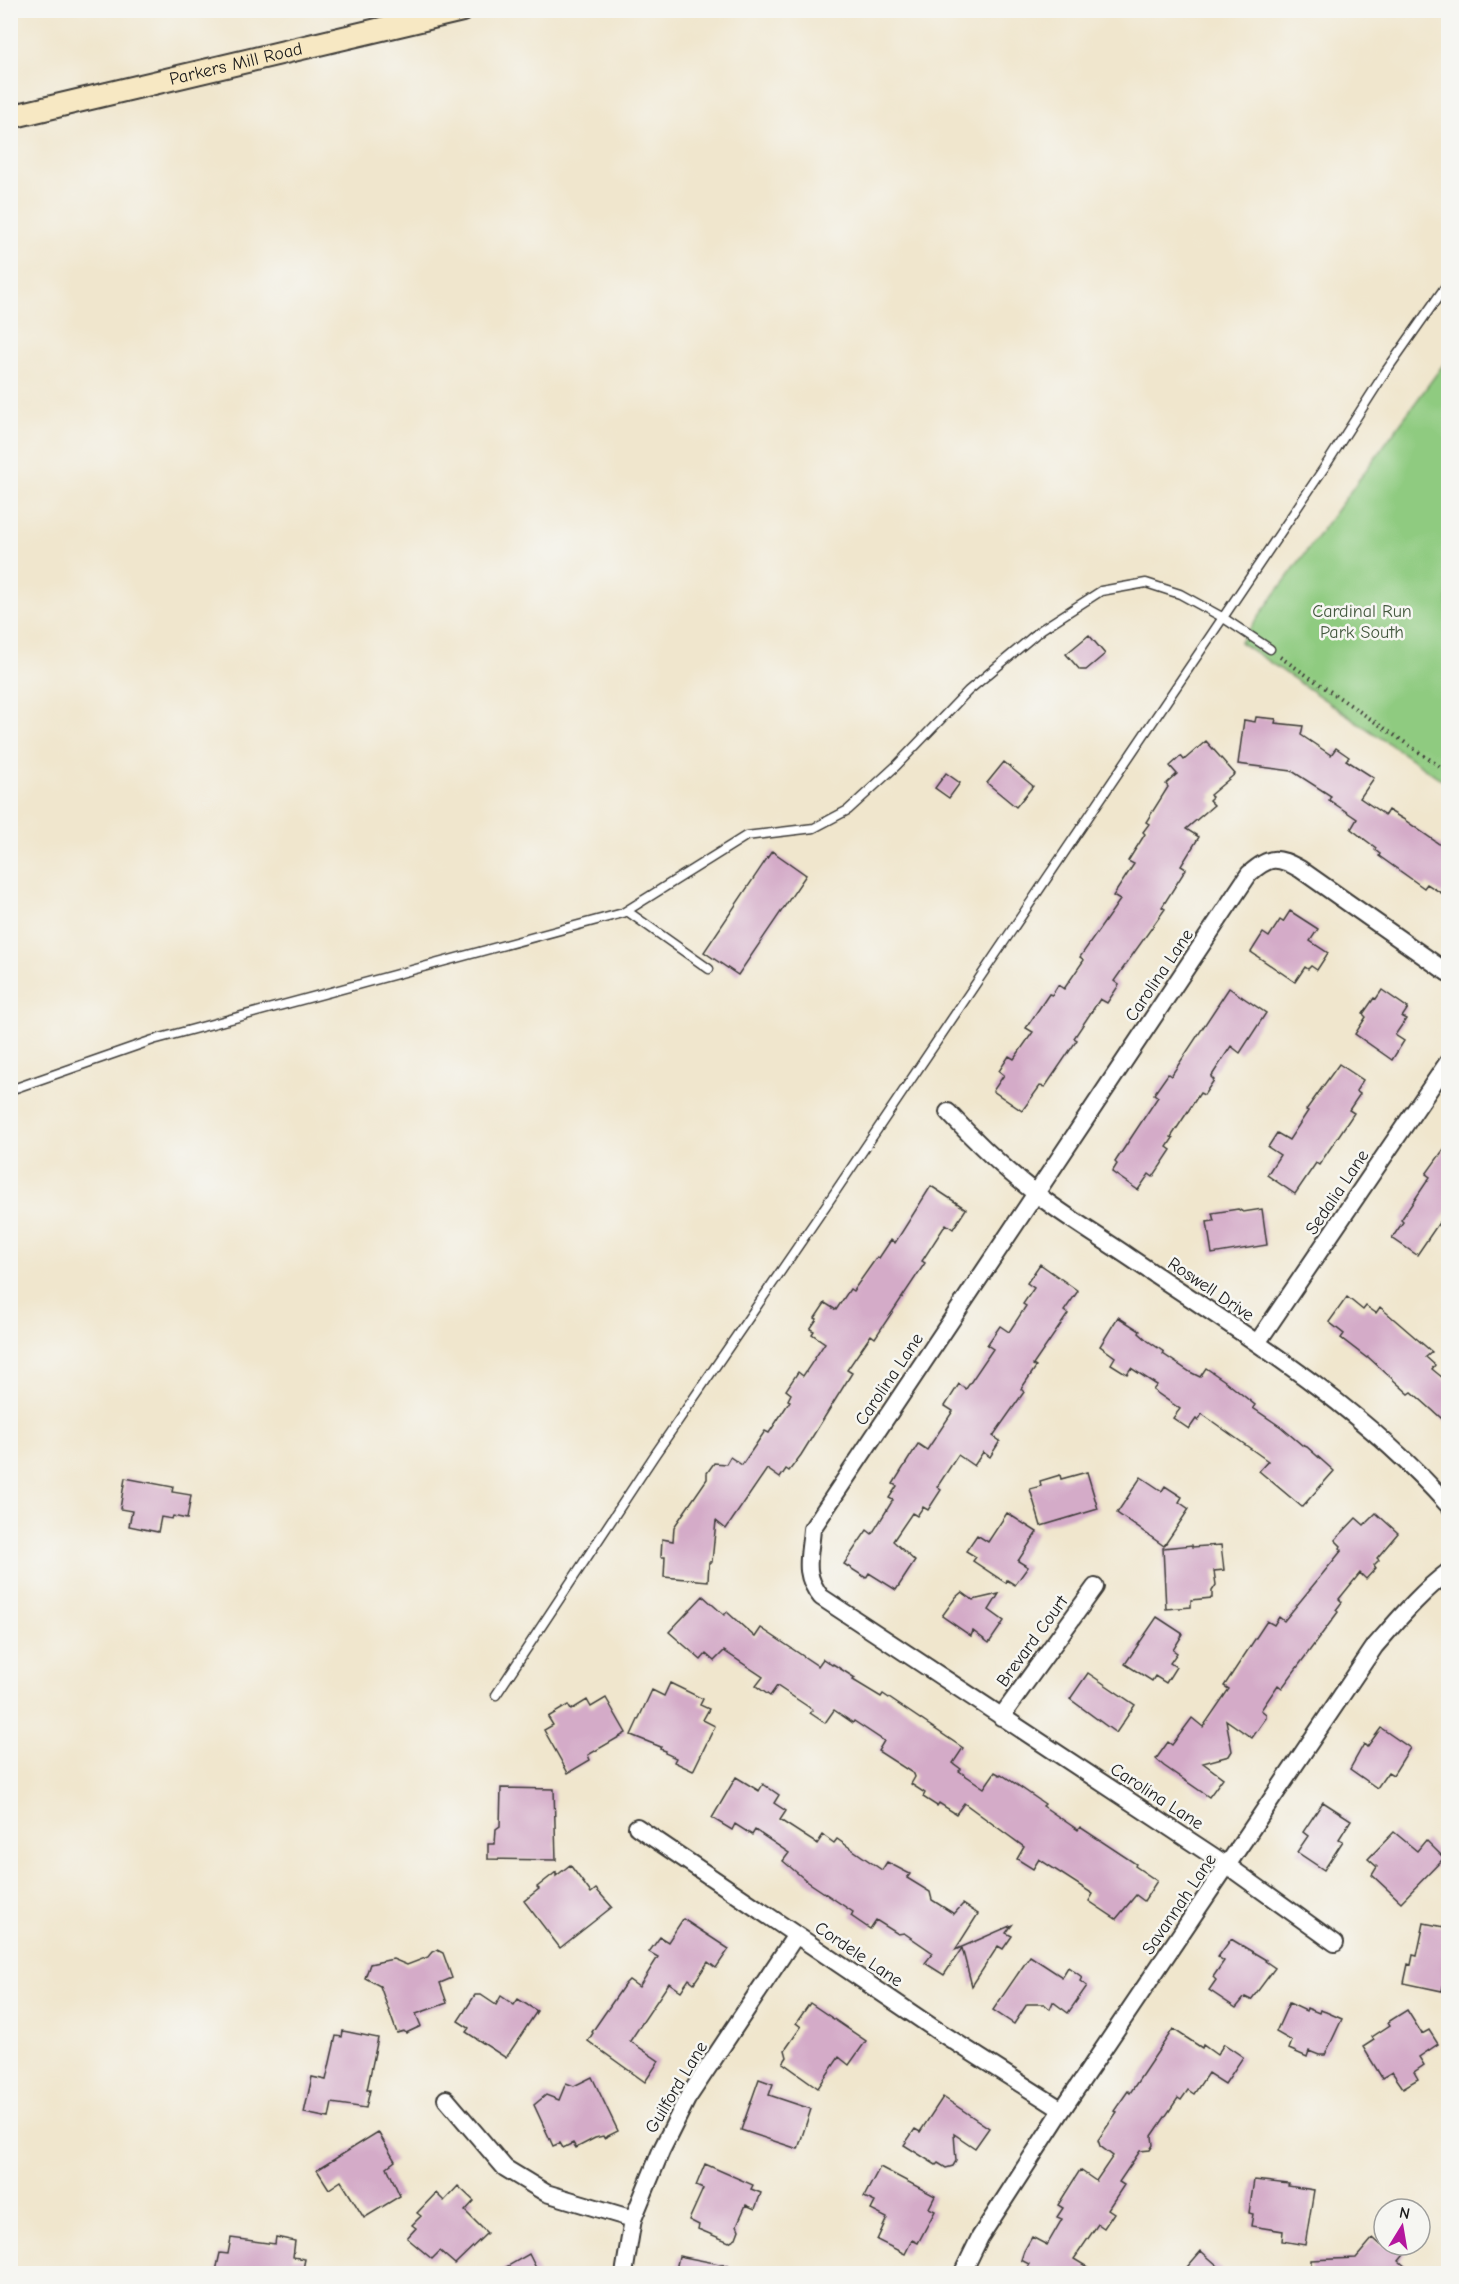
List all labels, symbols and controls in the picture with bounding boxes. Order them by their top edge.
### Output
street label: Parkers Mill Road [167,38,304,90]
park label: Cardinal Run Park South [1312,601,1412,643]
street label: Carolina Lane [1121,925,1198,1025]
street label: Sedalia Lane [1301,1146,1374,1239]
street label: Roswell Drive [1164,1253,1258,1326]
street label: Carolina Lane [851,1329,928,1429]
street label: Brevard Court [992,1591,1073,1691]
street label: Carolina Lane [1106,1758,1207,1834]
street label: Savannah Lane [1138,1850,1221,1959]
street label: Cordele Lane [811,1917,907,1992]
street label: Guilford Lane [641,2038,712,2137]
north arrow [1372,2197,1432,2257]
text: N [1398,2203,1412,2223]

